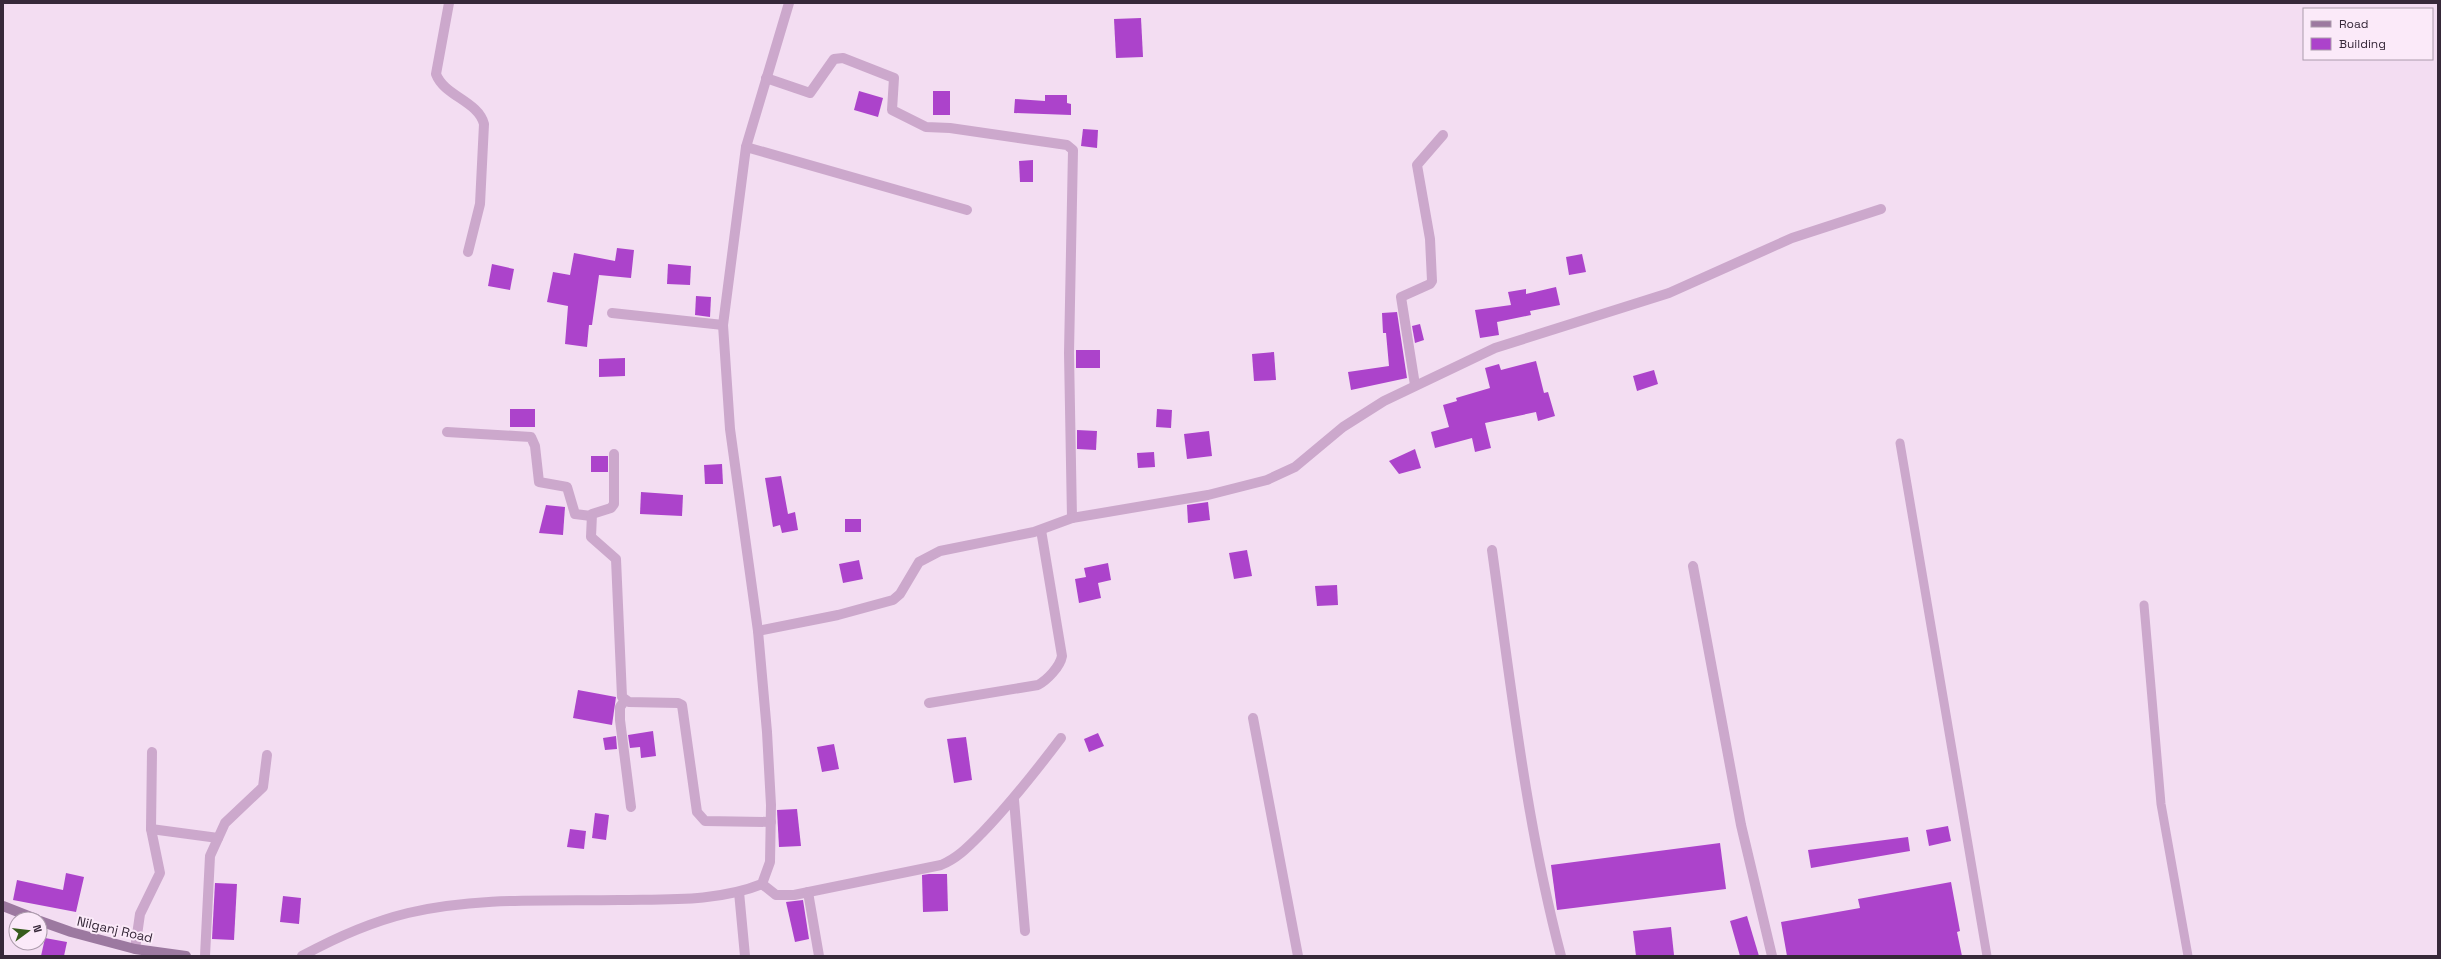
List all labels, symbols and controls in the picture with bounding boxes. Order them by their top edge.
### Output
legend [2303,8,2433,60]
text: Road [2339,16,2368,32]
text: Building [2339,36,2386,52]
north arrow [8,911,48,951]
street label: Nilganj Road [75,913,154,946]
text: N [30,923,45,934]

